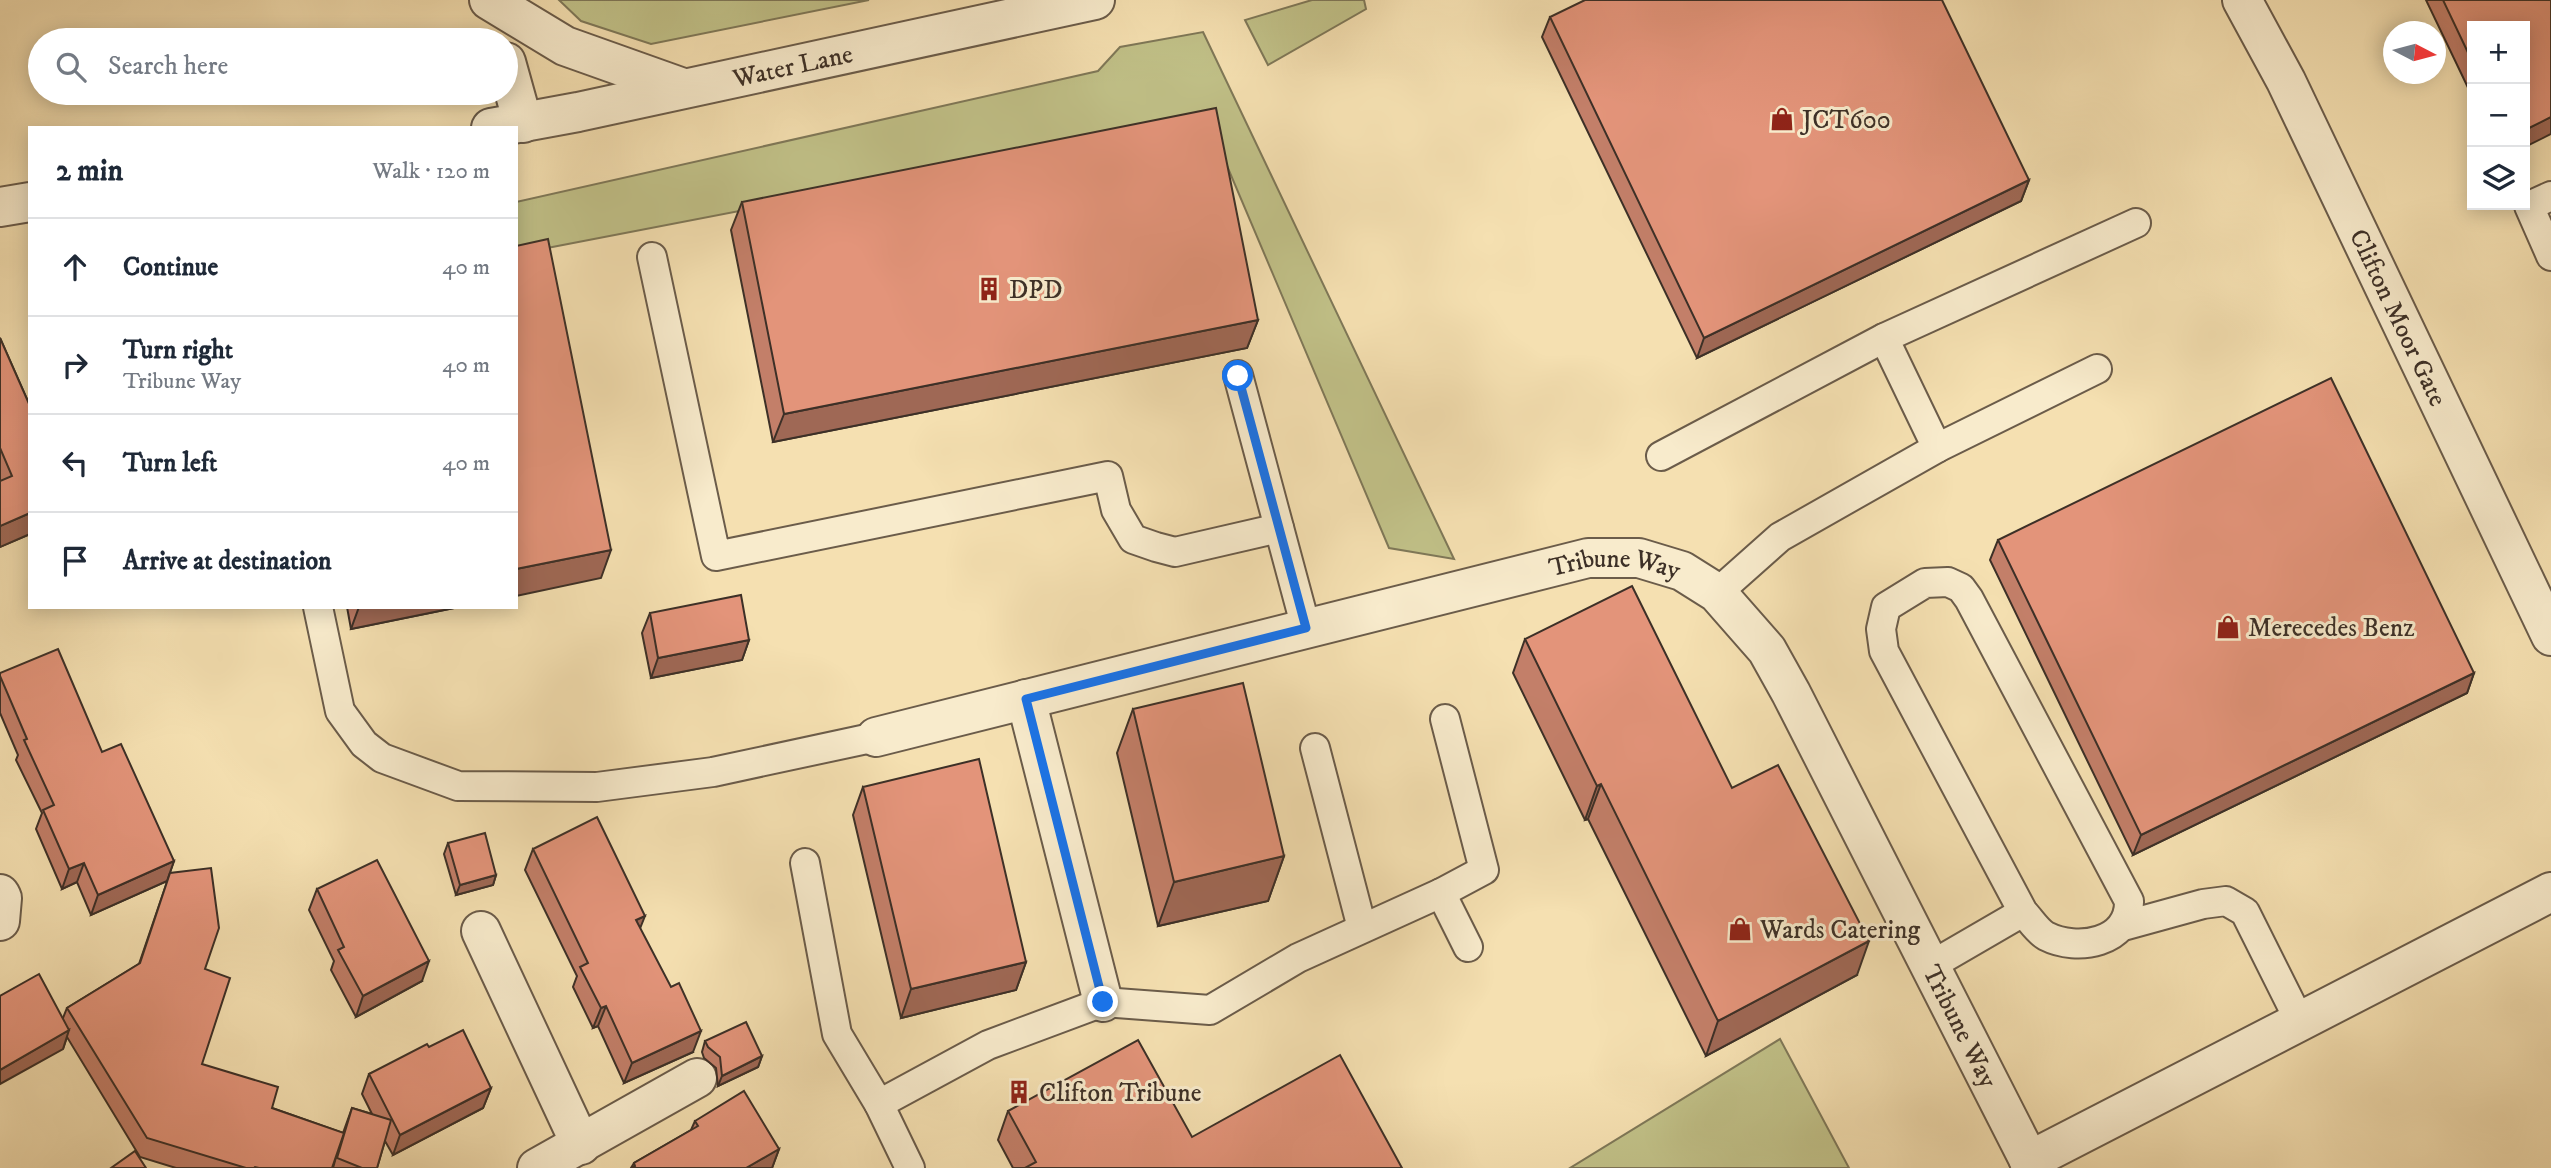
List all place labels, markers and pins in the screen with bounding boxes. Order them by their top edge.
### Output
place label: JCT600 [1800,104,1891,137]
shop icon: JCT600 [1768,105,1796,133]
place label: DPD [1009,274,1063,307]
building icon: DPD [975,275,1003,303]
place label: Merecedes Benz [2248,612,2415,645]
shop icon: Merecedes Benz [2214,613,2242,641]
place label: Wards Catering [1759,914,1921,947]
shop icon: Wards Catering [1726,915,1754,943]
place label: Clifton Tribune [1039,1077,1202,1110]
building icon: Clifton Tribune [1005,1078,1033,1106]

